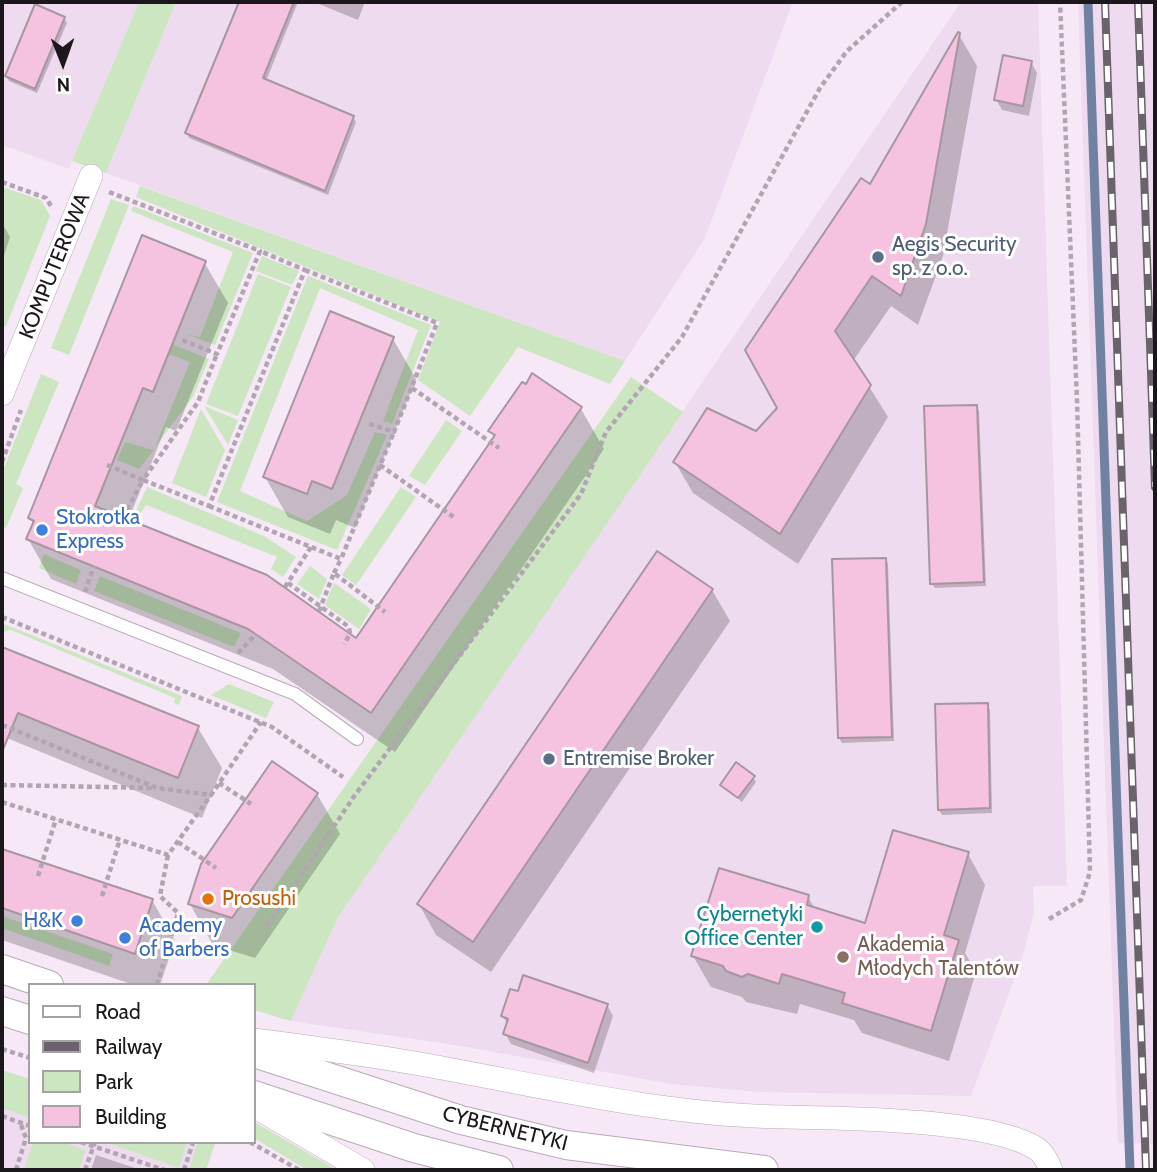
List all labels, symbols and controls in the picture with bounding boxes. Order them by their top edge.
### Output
north arrow [28,28,98,98]
text: N [56,73,70,96]
street label: KOMPUTEROWA [14,189,96,343]
place label: Aegis Security sp. z o.o. [892,232,1017,282]
marker: Aegis Security sp. z o.o. [870,249,886,265]
place label: Stokrotka Express [56,505,140,555]
marker: Stokrotka Express [34,522,50,538]
place label: Entremise Broker [563,746,714,772]
marker: Entremise Broker [541,751,557,767]
place label: Prosushi [222,886,296,912]
marker: Prosushi [200,891,216,907]
place label: Cybernetyki Office Center [684,902,803,952]
place label: H&K [23,908,63,934]
marker: H&K [69,913,85,929]
place label: Academy of Barbers [139,913,229,963]
marker: Cybernetyki Office Center [809,919,825,935]
marker: Academy of Barbers [117,930,133,946]
place label: Akademia Młodych Talentów [857,932,1019,982]
marker: Akademia Młodych Talentów [835,949,851,965]
legend [28,983,256,1144]
text: Road [95,999,141,1024]
text: Railway [95,1034,162,1059]
text: Park [95,1069,133,1094]
street label: CYBERNETYKI [440,1101,570,1157]
text: Building [95,1104,166,1129]

